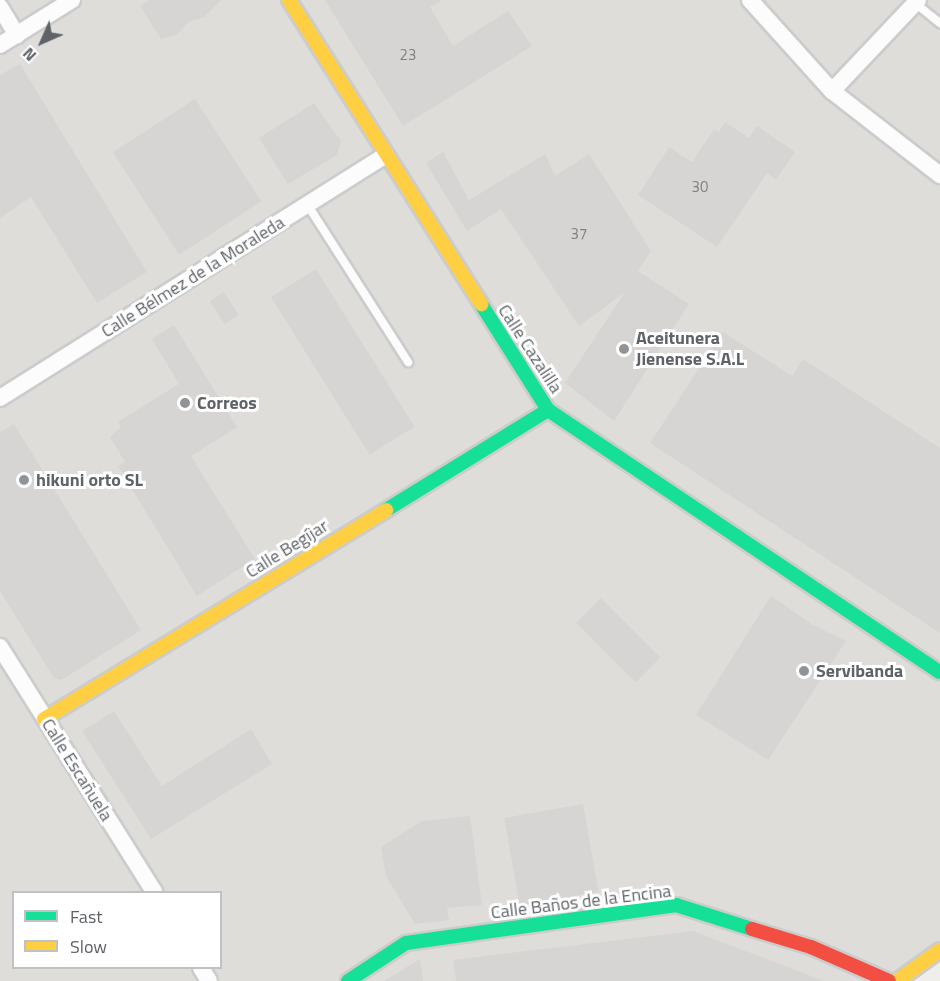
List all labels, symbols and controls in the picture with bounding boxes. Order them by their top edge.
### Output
north arrow [12,12,72,72]
text: N [17,42,42,67]
house number: 23 [400,46,416,64]
house number: 30 [692,178,708,196]
street label: Calle Bélmez de la Moraleda [97,212,289,342]
house number: 37 [571,225,587,243]
street label: Calle Cazalilla [493,301,567,397]
place label: Aceitunera Jienense S.A.L [636,328,744,370]
marker: Aceitunera Jienense S.A.L [617,342,631,356]
place label: Correos [197,392,257,414]
marker: Correos [178,396,192,410]
place label: hikuni orto SL [36,469,143,491]
marker: hikuni orto SL [17,473,31,487]
street label: Calle Begíjar [242,515,332,583]
place label: Servibanda [816,660,903,682]
marker: Servibanda [797,664,811,678]
street label: Calle Escañuela [37,715,117,825]
street label: Calle Baños de la Encina [490,880,672,924]
legend [12,891,222,969]
text: Fast [70,903,103,930]
text: Slow [70,933,107,960]

